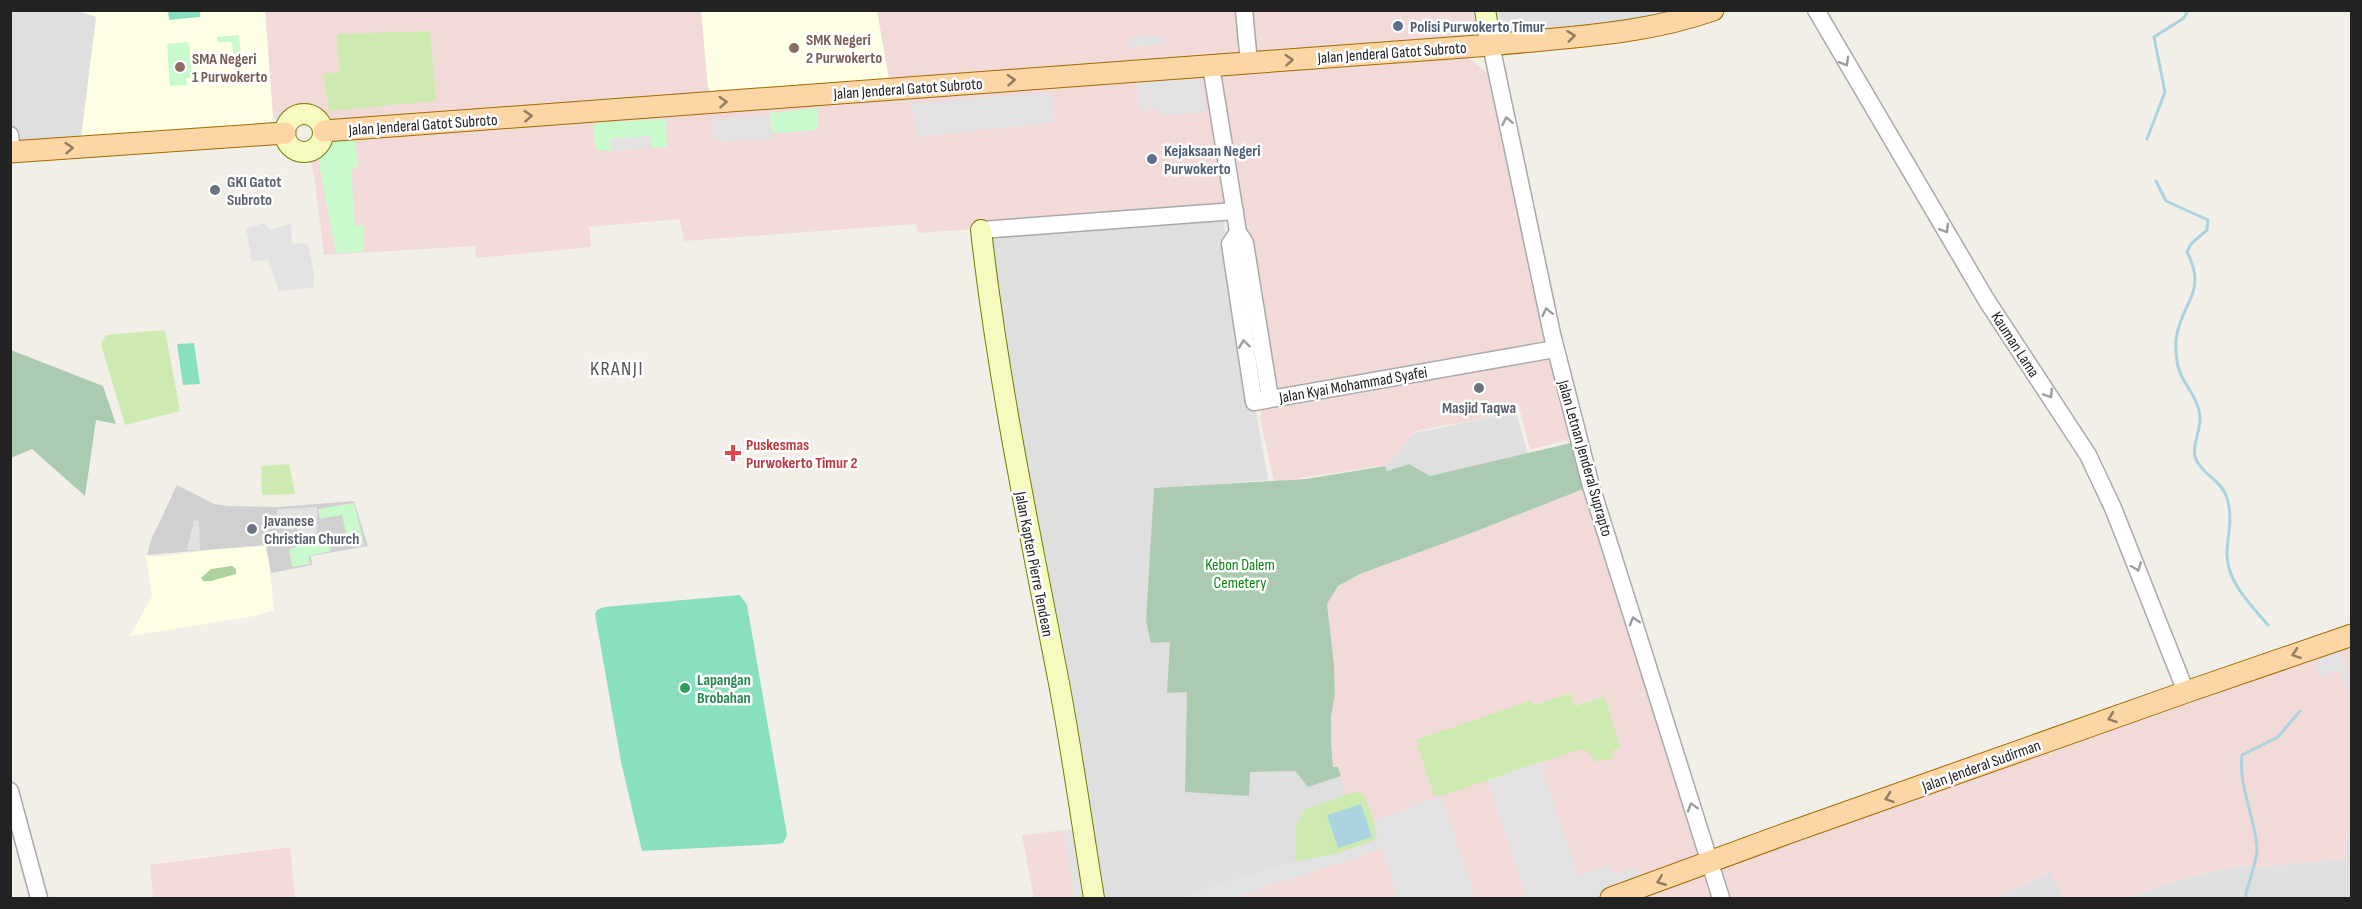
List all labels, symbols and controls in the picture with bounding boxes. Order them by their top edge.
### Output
place label: Polisi Purwokerto Timur [1410,18,1545,37]
marker: Polisi Purwokerto Timur [1391,19,1405,33]
one-way arrow [1566,30,1575,43]
place label: SMK Negeri 2 Purwokerto [806,31,882,68]
street label: Jalan Jenderal Gatot Subroto [1316,39,1467,68]
marker: SMK Negeri 2 Purwokerto [787,41,801,55]
place label: SMA Negeri 1 Purwokerto [192,50,267,87]
one-way arrow [1285,53,1294,66]
one-way arrow [1838,55,1849,66]
marker: SMA Negeri 1 Purwokerto [173,60,187,74]
one-way arrow [1007,74,1016,87]
street label: Jalan Jenderal Gatot Subroto [832,75,983,104]
one-way arrow [718,95,727,108]
one-way arrow [524,110,533,123]
street label: Jalan Jenderal Gatot Subroto [347,111,498,140]
one-way arrow [1501,116,1514,126]
one-way arrow [64,142,73,155]
place label: Kejaksaan Negeri Purwokerto [1164,142,1261,179]
marker: Kejaksaan Negeri Purwokerto [1145,152,1159,166]
place label: GKI Gatot Subroto [227,173,282,210]
marker: GKI Gatot Subroto [208,183,222,197]
one-way arrow [1937,223,1949,233]
one-way arrow [1541,307,1554,317]
street label: Kauman Lama [1987,308,2043,381]
one-way arrow [1239,340,1251,349]
district label: KRANJI [590,357,644,381]
street label: Jalan Kyai Mohammad Syafei [1277,363,1429,408]
street label: Jalan Letnan Jenderal Suprapto [1553,377,1616,539]
marker: Masjid Taqwa [1472,381,1486,395]
one-way arrow [2041,388,2053,398]
place label: Masjid Taqwa [1442,399,1516,418]
place label: Puskesmas Purwokerto Timur 2 [746,436,857,473]
marker: Puskesmas Purwokerto Timur 2 [724,444,742,462]
street label: Jalan Kapten Pierre Tendean [1010,489,1057,638]
place label: Javanese Christian Church [263,512,359,549]
marker: Javanese Christian Church [245,522,259,536]
park label: Kebon Dalem Cemetery [1205,556,1275,593]
one-way arrow [2129,561,2142,572]
one-way arrow [1629,616,1641,627]
one-way arrow [2291,647,2302,660]
place label: Lapangan Brobahan [697,671,751,708]
marker: Lapangan Brobahan [678,681,692,695]
one-way arrow [2107,711,2118,724]
street label: Jalan Jenderal Sudirman [1919,736,2043,797]
one-way arrow [1884,791,1895,803]
one-way arrow [1687,802,1699,813]
one-way arrow [1656,874,1667,886]

